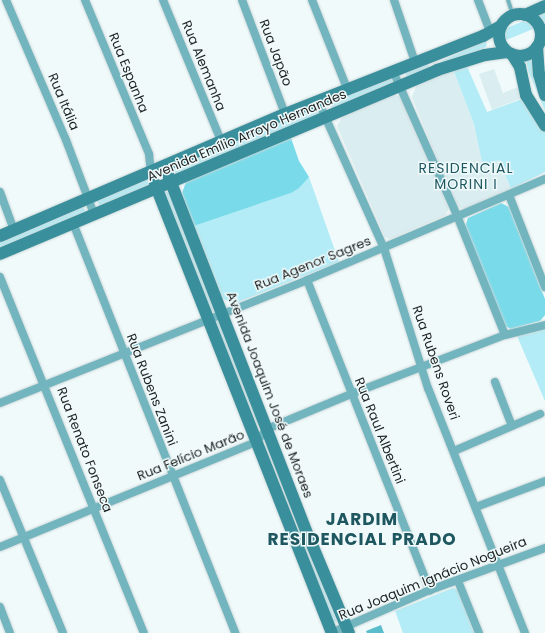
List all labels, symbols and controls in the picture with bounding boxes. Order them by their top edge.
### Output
street label: Rua Japão [255,18,295,88]
street label: Rua Alemanha [178,19,228,113]
street label: Rua Espanha [105,31,151,115]
street label: Rua Itália [44,71,82,133]
street label: Avenida Emílio Arroyo Hernandes [145,87,349,185]
district label: RESIDENCIAL MORINI I [418,160,514,192]
street label: Rua Agenor Sagres [253,234,373,294]
street label: Avenida Joaquim José de Moraes [222,290,316,500]
street label: Rua Rubens Roveri [408,304,462,422]
street label: Rua Rubens Zanini [122,332,180,448]
street label: Rua Raul Albertini [351,376,407,486]
street label: Rua Renato Fonseca [53,385,115,515]
street label: Rua Felício Marão [135,427,247,485]
district label: JARDIM RESIDENCIAL PRADO [267,510,457,550]
street label: Rua Joaquim Ignácio Nogueira [337,534,529,624]

